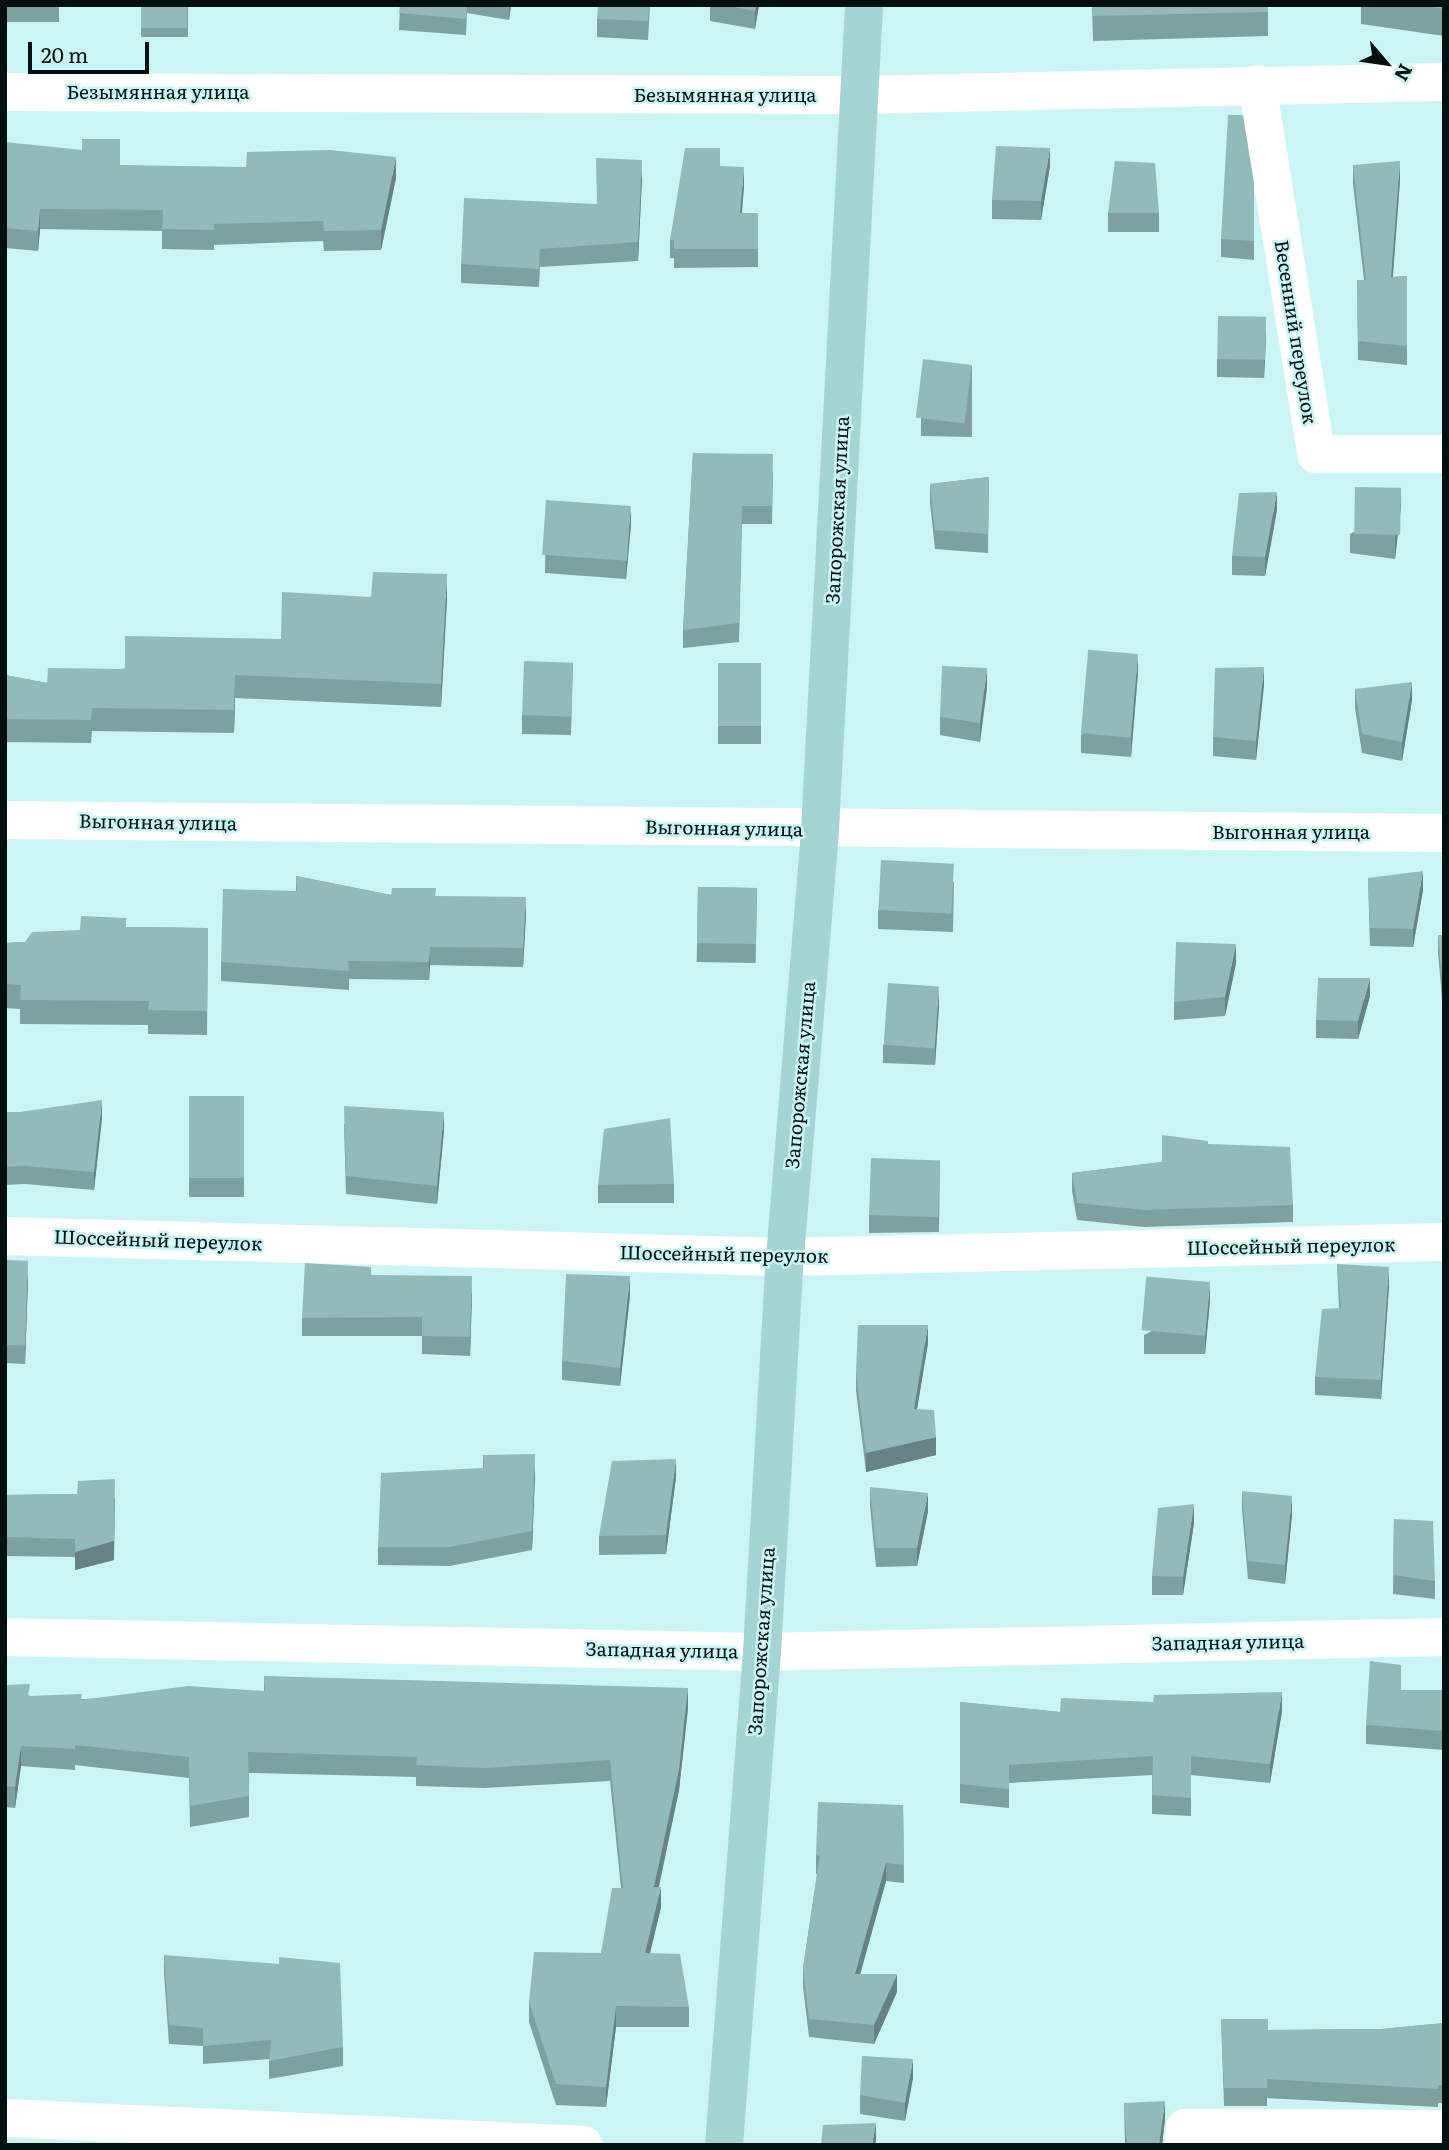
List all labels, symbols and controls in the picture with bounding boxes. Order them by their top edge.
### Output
scale bar [32,28,152,72]
north arrow [1351,28,1421,98]
text: 20 m [41,38,88,69]
text: N [1388,59,1420,87]
street label: Безымянная улица [66,81,250,103]
street label: Безымянная улица [633,84,817,106]
street label: Весенний переулок [1270,238,1322,426]
street label: Запорожская улица [821,415,853,605]
street label: Выгонная улица [79,809,237,835]
street label: Выгонная улица [645,815,803,841]
street label: Выгонная улица [1212,821,1370,843]
street label: Запорожская улица [780,980,820,1170]
street label: Шоссейный переулок [53,1225,263,1255]
street label: Шоссейный переулок [1187,1233,1395,1259]
street label: Шоссейный переулок [620,1241,828,1267]
street label: Запорожская улица [743,1546,779,1736]
street label: Западная улица [1151,1629,1305,1655]
street label: Западная улица [585,1637,739,1663]

